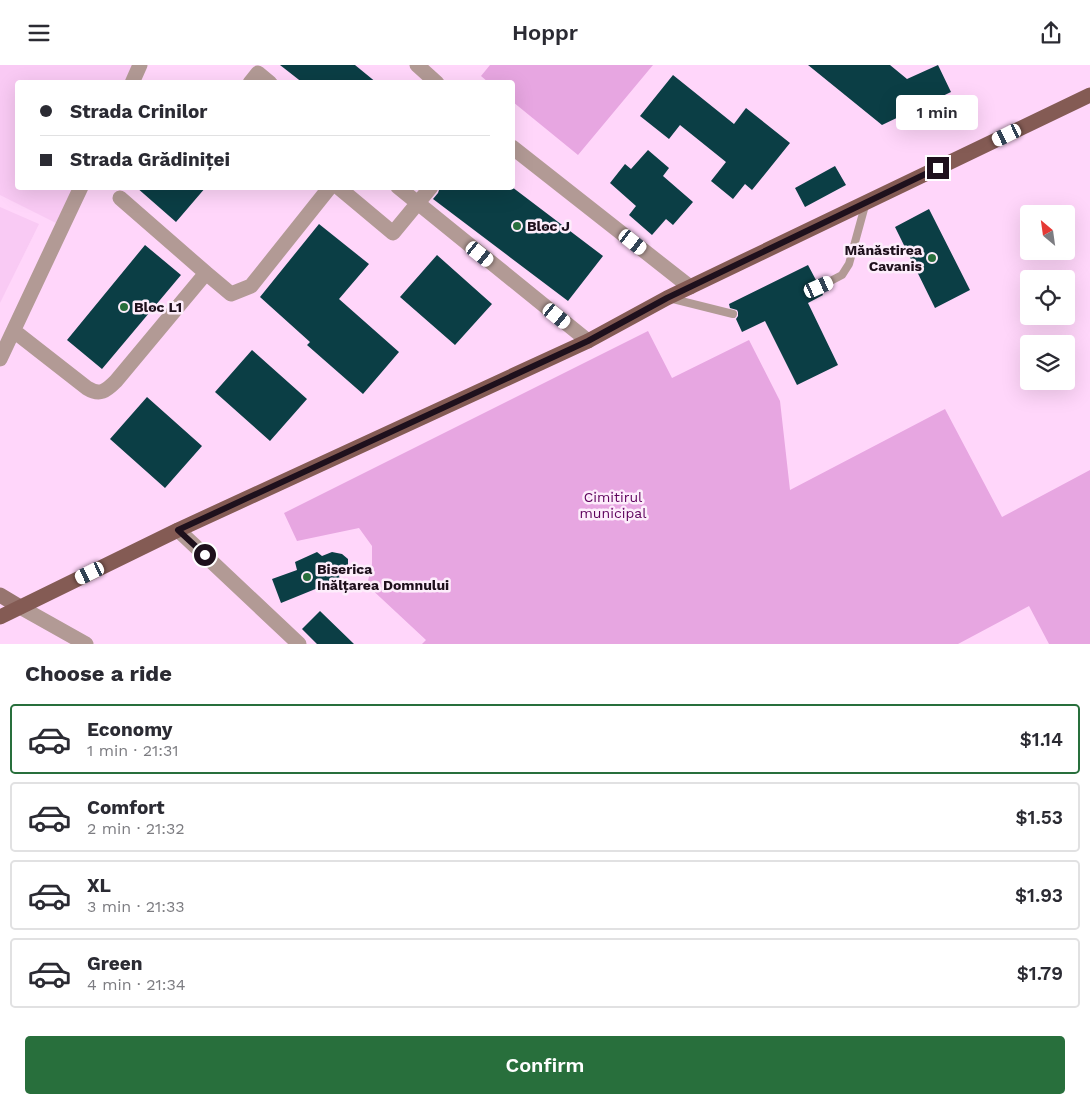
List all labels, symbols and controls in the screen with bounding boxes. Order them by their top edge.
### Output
icon: menu [25,19,53,47]
icon: share [1037,19,1065,47]
text: Hoppr [512,20,578,45]
callout: 1 min [897,96,979,131]
text: Strada Crinilor [70,100,207,123]
text: 1 min [916,103,958,122]
car [990,122,1023,148]
text: Strada Grădiniței [70,148,230,171]
route end [927,157,949,179]
north arrow [1020,205,1075,260]
map controls [1020,205,1075,390]
place label: Bloc J [527,218,570,234]
marker: Bloc J [511,220,523,232]
car [616,227,649,257]
car [463,239,496,269]
place label: Mănăstirea Cavanis [845,242,923,274]
marker: Mănăstirea Cavanis [926,252,938,264]
button: locate [1020,270,1075,325]
car [802,274,835,300]
place label: Bloc L1 [134,299,182,315]
marker: Bloc L1 [118,301,130,313]
car [540,301,573,331]
button: layers [1020,335,1075,390]
park label: Cimitirul municipal [580,489,647,521]
route start [194,544,216,566]
car [73,560,106,586]
place label: Biserica Inălțarea Domnului [317,561,449,593]
marker: Biserica Inălțarea Domnului [301,571,313,583]
text: Choose a ride [25,661,172,686]
icon: car [27,717,72,762]
text: Economy [87,718,172,741]
text: $1.14 [1020,728,1063,751]
text: 1 min · 21:31 [87,741,179,760]
icon: car [27,795,72,840]
text: Comfort [87,796,165,819]
text: $1.53 [1015,806,1063,829]
text: 2 min · 21:32 [87,819,185,838]
icon: car [27,873,72,918]
text: XL [87,874,111,897]
text: $1.93 [1015,884,1063,907]
text: 3 min · 21:33 [87,897,185,916]
icon: car [27,951,72,996]
text: Green [87,952,143,975]
text: $1.79 [1017,962,1063,985]
text: 4 min · 21:34 [87,975,186,994]
button: Confirm [25,1036,1065,1094]

